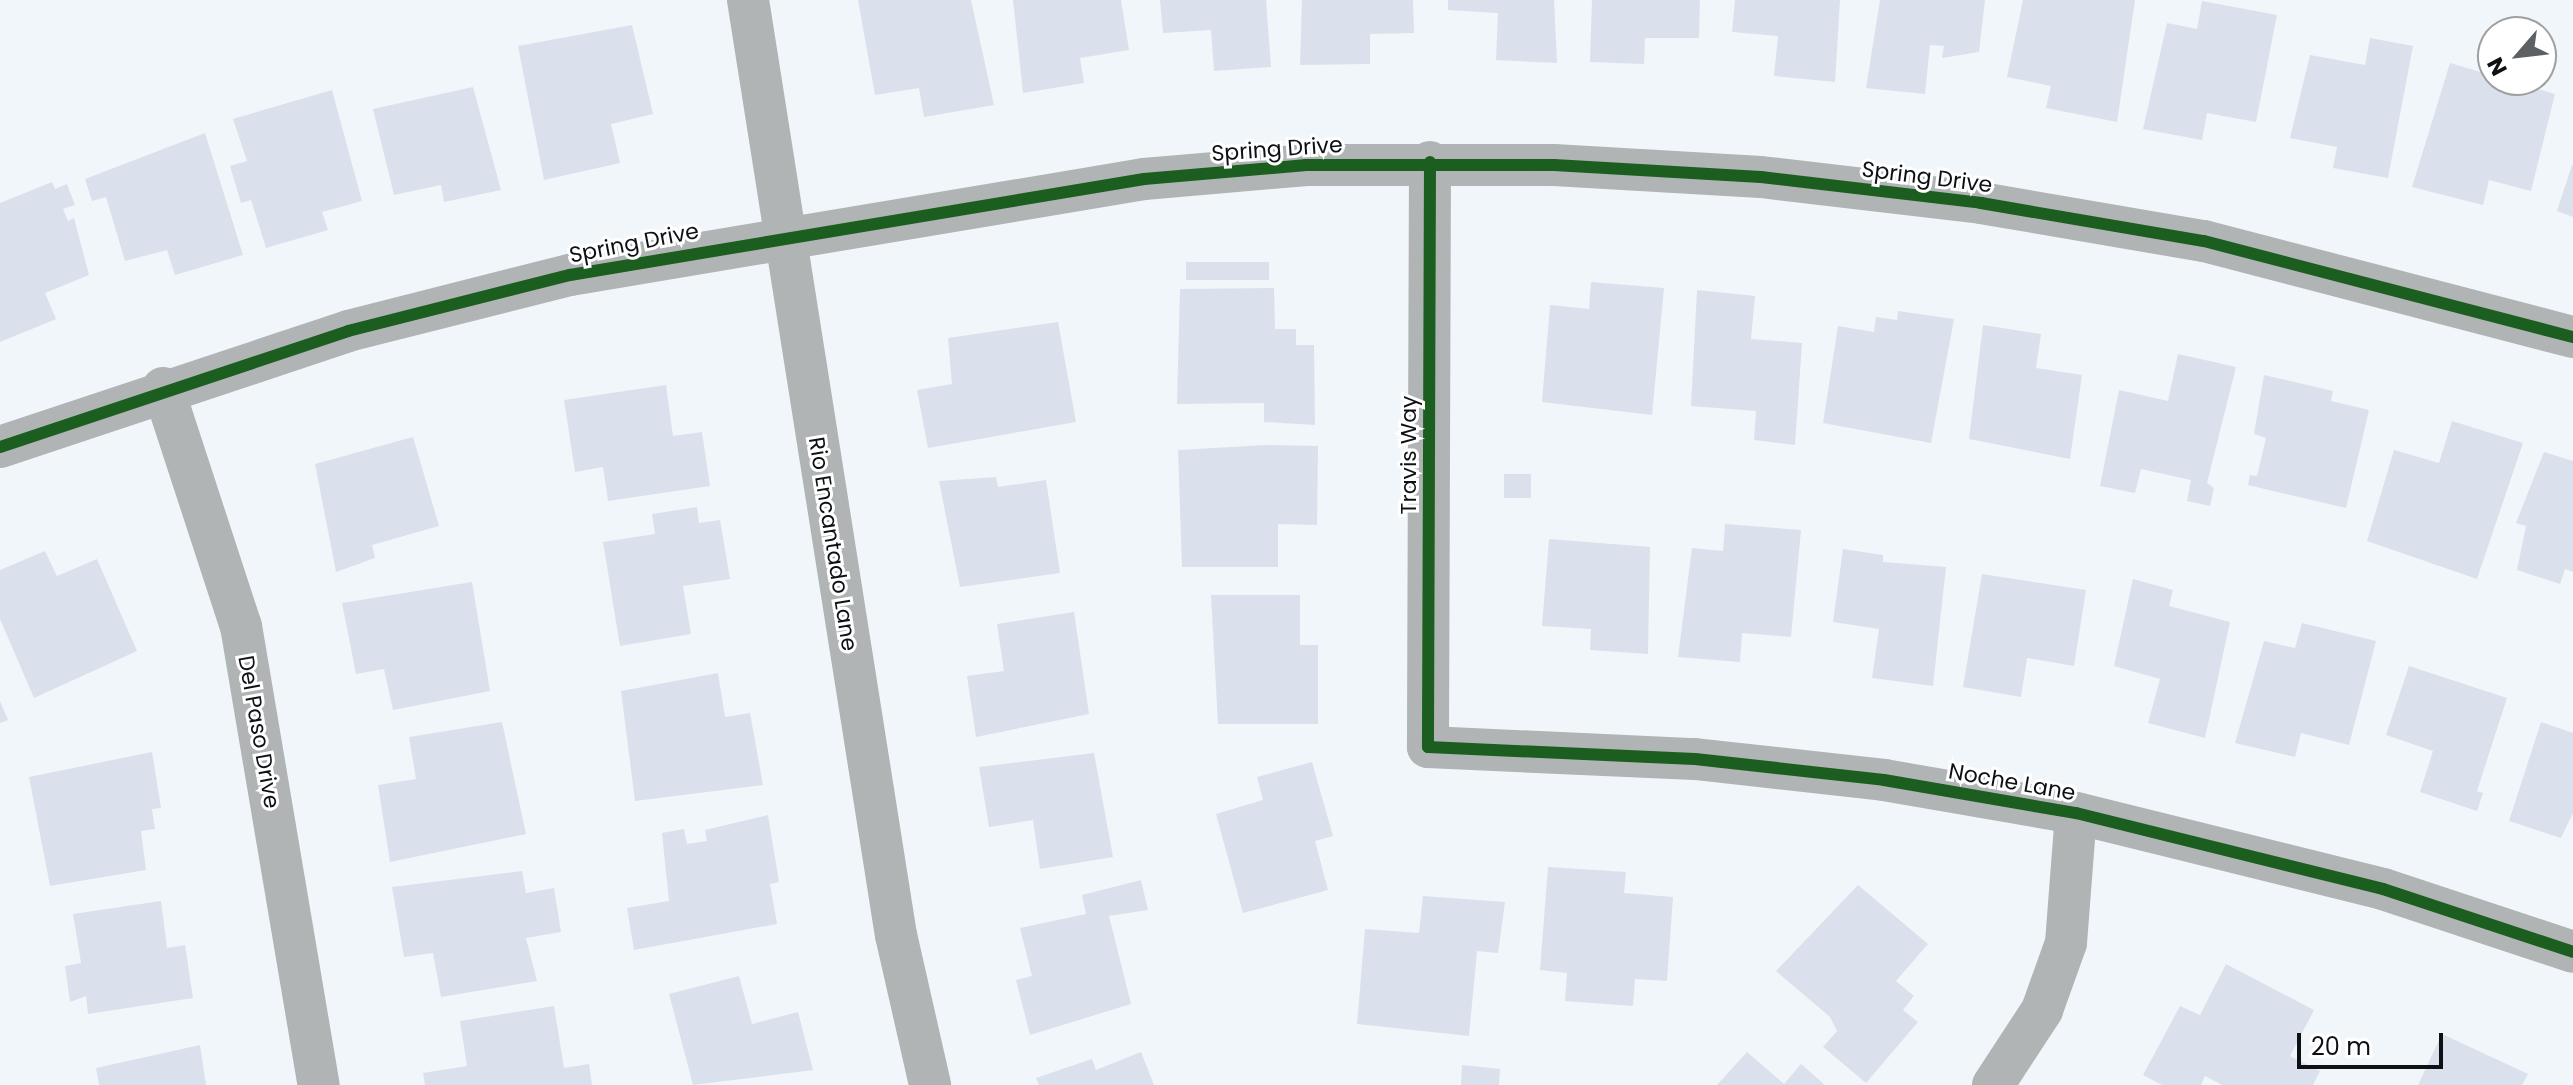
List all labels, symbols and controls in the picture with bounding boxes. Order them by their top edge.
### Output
north arrow [2477,16,2557,96]
text: N [2480,52,2515,81]
street label: Spring Drive [1211,131,1343,167]
street label: Spring Drive [1860,156,1994,198]
street label: Spring Drive [567,218,701,268]
street label: Travis Way [1396,396,1422,514]
street label: Rio Encantado Lane [803,435,863,653]
street label: Del Paso Drive [233,654,285,810]
street label: Noche Lane [1946,758,2078,806]
scale bar [2301,1017,2447,1067]
text: 20 m [2311,1030,2371,1063]

